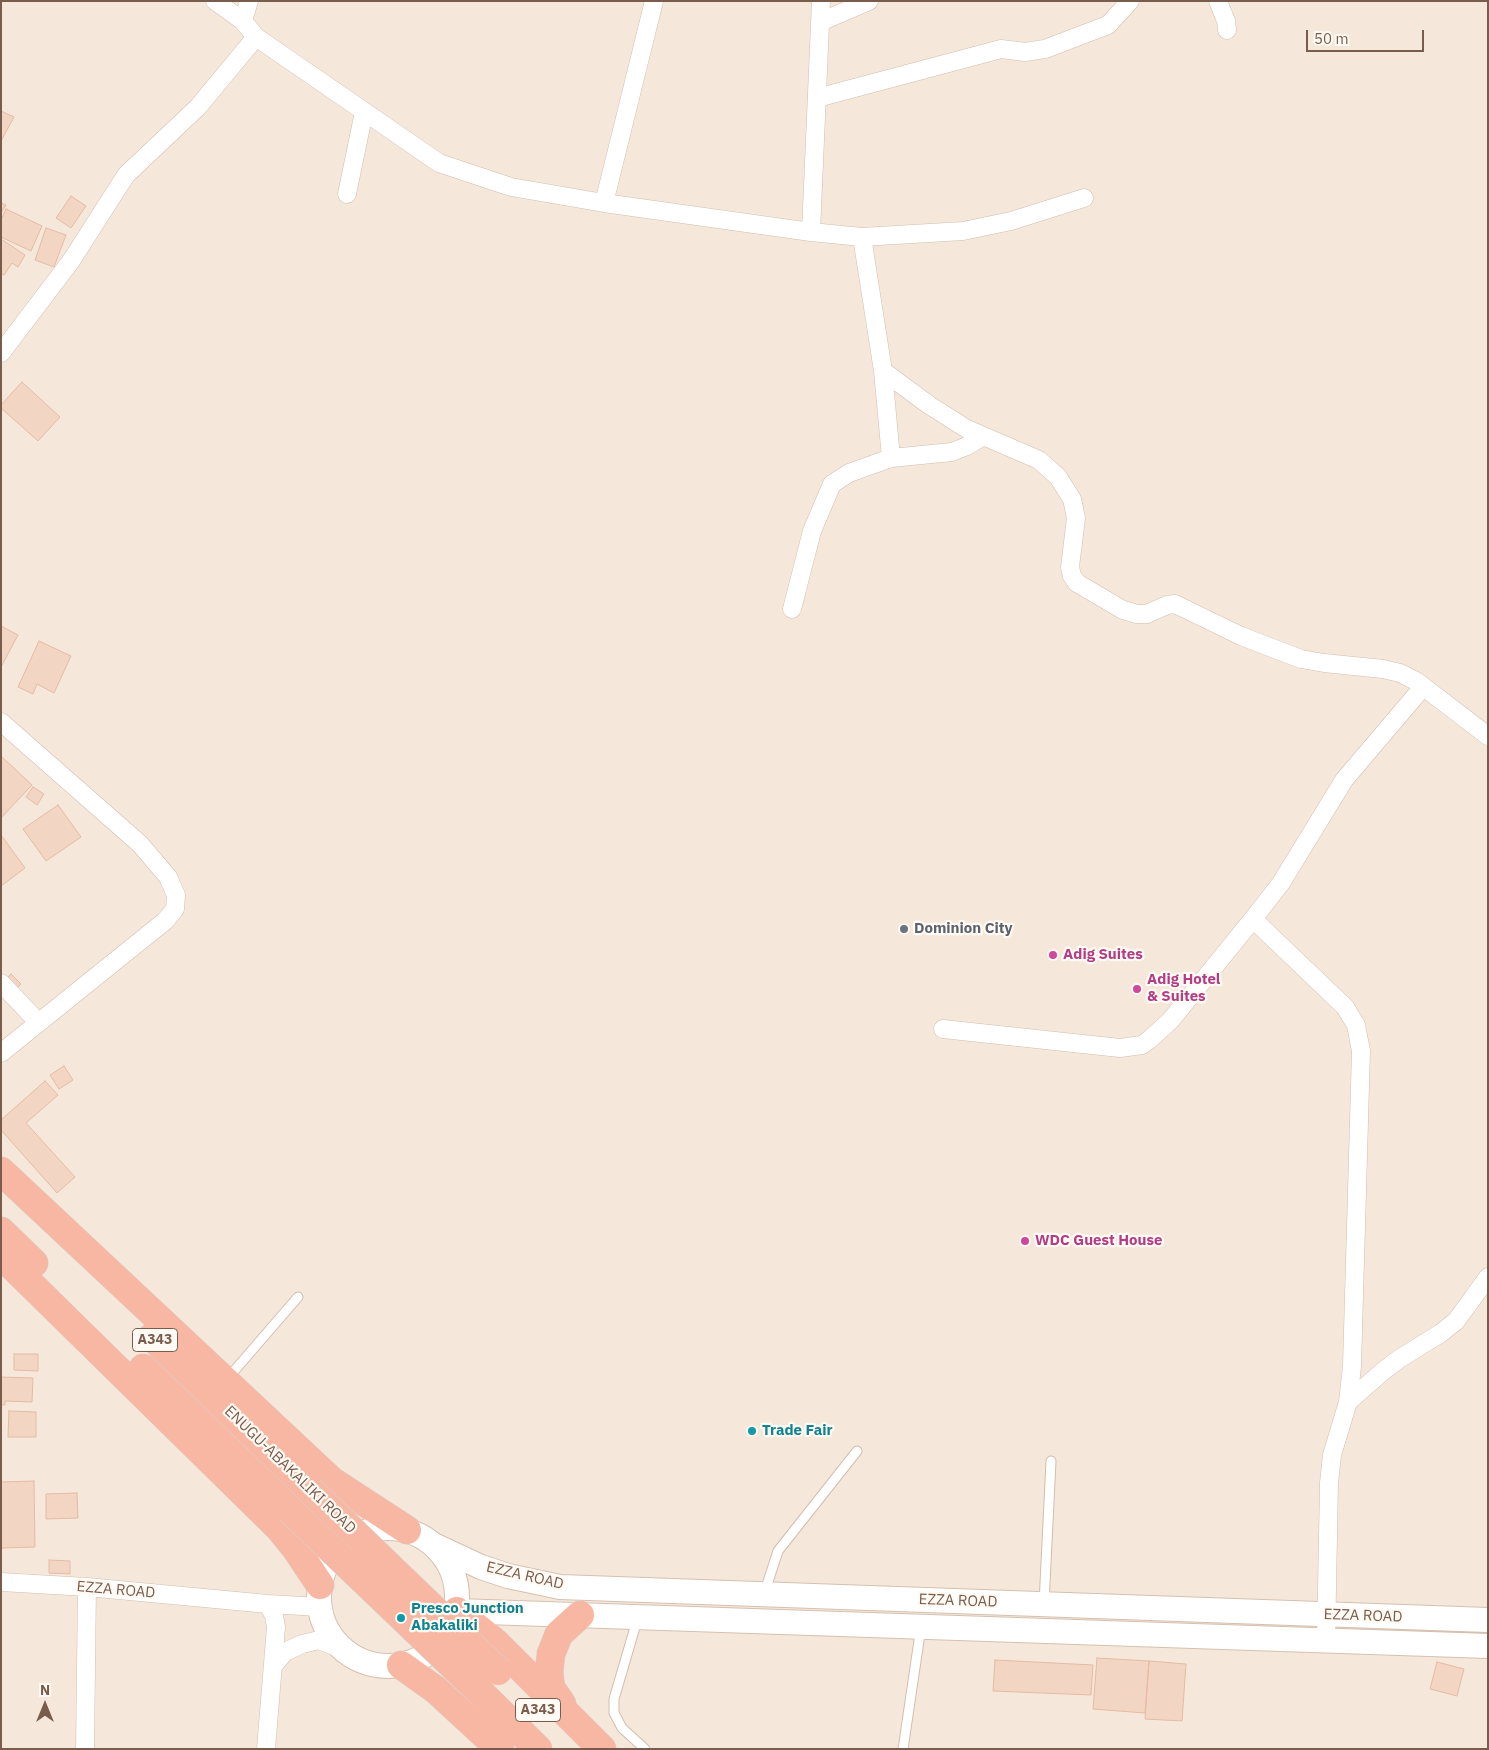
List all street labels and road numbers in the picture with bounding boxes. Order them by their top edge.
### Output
road number: A343 [132,1328,178,1352]
street label: ENUGU-ABAKALIKI ROAD [220,1402,360,1538]
street label: EZZA ROAD [485,1558,565,1594]
street label: EZZA ROAD [76,1578,156,1602]
street label: EZZA ROAD [918,1591,998,1611]
street label: EZZA ROAD [1323,1606,1403,1626]
road number: A343 [516,1698,560,1722]

